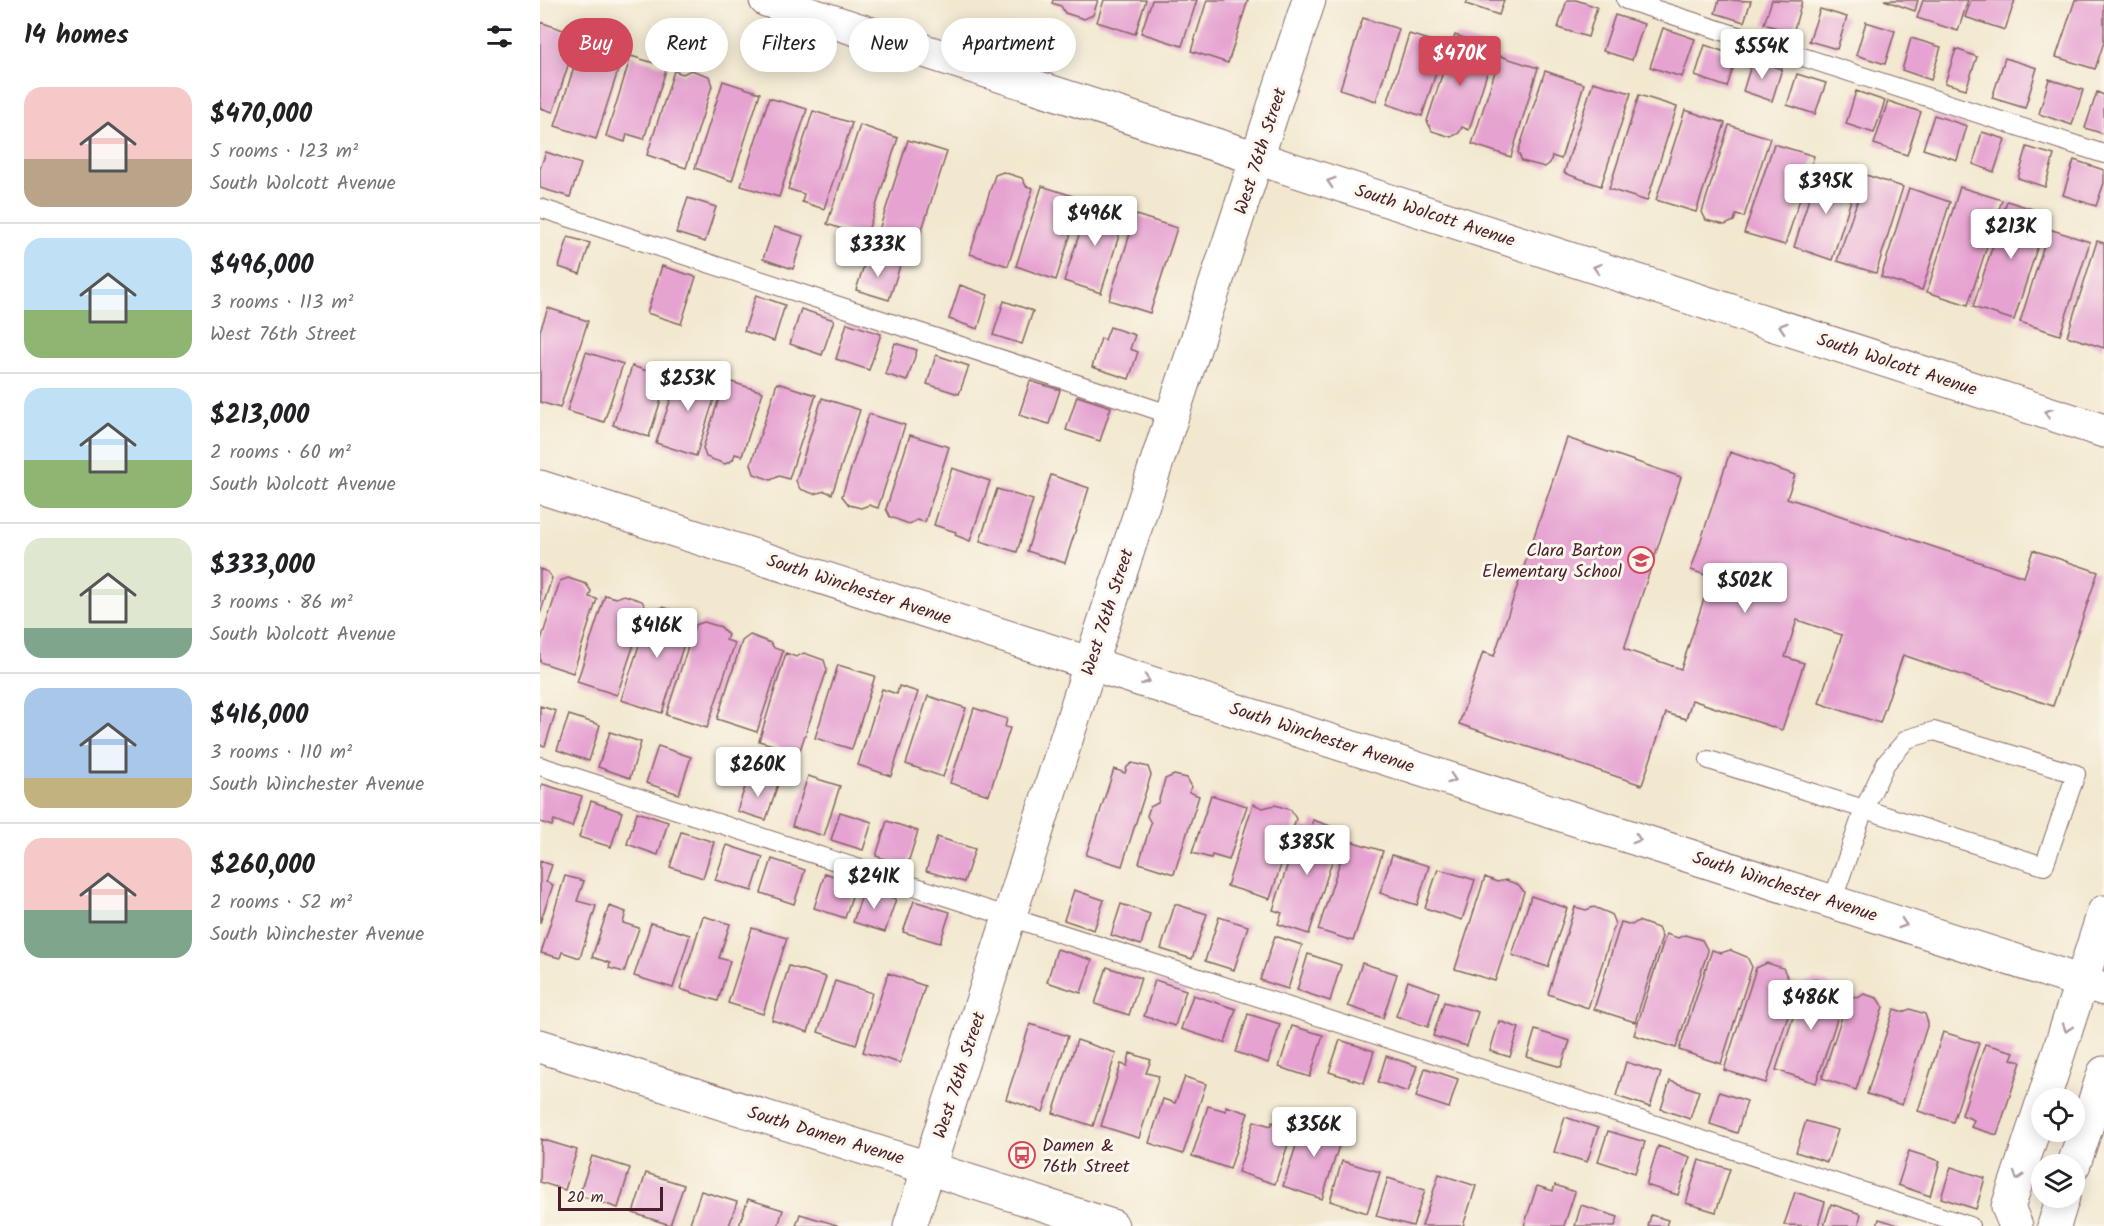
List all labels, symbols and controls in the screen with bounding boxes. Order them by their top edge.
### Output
text: 14 homes [24,15,129,57]
chip: Buy [558,18,633,72]
chip: Rent [645,18,728,72]
chip: Filters [740,18,837,72]
chip: New [849,18,929,72]
chip: Apartment [941,18,1076,72]
icon: filters [483,20,516,53]
pin: $554K [1720,29,1804,80]
text: $554K [1734,32,1790,64]
pin: $470K [1418,36,1502,87]
text: $470K [1433,39,1487,71]
street label: West 76th Street [1227,83,1296,219]
text: $470,000 [210,94,312,136]
icon: home [72,111,144,183]
text: 5 rooms · 123 m² [210,136,358,168]
pin: $395K [1784,164,1868,215]
text: $395K [1798,167,1854,199]
text: South Wolcott Avenue [210,168,396,200]
one-way arrow [1326,177,1337,189]
street label: South Wolcott Avenue [1351,177,1519,256]
pin: $496K [1053,196,1137,247]
text: $496K [1067,199,1123,231]
pin: $213K [1969,209,2053,260]
text: $213K [1985,212,2037,244]
pin: $333K [836,227,920,278]
text: $333K [850,230,906,262]
text: $496,000 [210,245,314,287]
icon: home [72,262,144,334]
one-way arrow [1592,263,1603,275]
text: 3 rooms · 113 m² [210,287,353,319]
text: West 76th Street [210,319,356,351]
one-way arrow [1778,322,1789,335]
street label: South Wolcott Avenue [1813,326,1981,405]
pin: $253K [646,361,730,412]
text: $253K [660,364,716,396]
text: $213,000 [210,395,309,437]
one-way arrow [2043,408,2054,420]
icon: home [72,412,144,484]
text: 2 rooms · 60 m² [210,437,351,469]
text: South Wolcott Avenue [210,469,396,501]
place label: Clara Barton Elementary School [1482,537,1623,587]
street label: West 76th Street [1074,544,1143,680]
text: $333,000 [210,545,315,587]
school or university icon: Clara Barton Elementary School [1626,545,1656,575]
street label: South Winchester Avenue [762,547,955,634]
icon: home [72,562,144,634]
pin: $502K [1703,563,1787,614]
text: $502K [1717,566,1773,598]
text: 3 rooms · 86 m² [210,587,353,619]
pin: $416K [615,608,699,659]
text: $416K [631,611,683,643]
text: South Wolcott Avenue [210,619,396,651]
one-way arrow [1140,673,1151,686]
text: $416,000 [210,695,308,737]
street label: South Winchester Avenue [1225,695,1418,782]
icon: home [72,712,144,784]
text: 3 rooms · 110 m² [210,737,352,769]
pin: $260K [716,747,800,798]
text: $260K [730,750,786,782]
text: South Winchester Avenue [210,769,424,801]
one-way arrow [1446,772,1457,784]
pin: $385K [1265,825,1349,876]
text: $385K [1279,828,1335,860]
one-way arrow [1631,832,1642,844]
street label: South Winchester Avenue [1688,844,1881,931]
text: $260,000 [210,845,315,887]
pin: $241K [832,859,916,910]
icon: home [72,862,144,934]
text: $241K [848,862,900,894]
text: 2 rooms · 52 m² [210,887,352,919]
one-way arrow [1897,917,1908,930]
text: South Winchester Avenue [210,919,424,951]
pin: $486K [1769,980,1853,1031]
text: $486K [1782,983,1840,1015]
street label: West 76th Street [926,1007,995,1143]
one-way arrow [2061,1022,2074,1033]
map controls [2031,1088,2085,1208]
button: locate [2031,1088,2085,1142]
street label: South Damen Avenue [744,1099,908,1174]
pin: $356K [1272,1107,1356,1158]
text: $356K [1286,1110,1342,1142]
place label: Damen & 76th Street [1042,1132,1131,1182]
bus stop icon: Damen & 76th Street [1007,1140,1037,1170]
button: layers [2031,1154,2085,1208]
one-way arrow [2013,1170,2025,1181]
scale bar [558,1184,663,1212]
text: 20 m [567,1185,603,1210]

